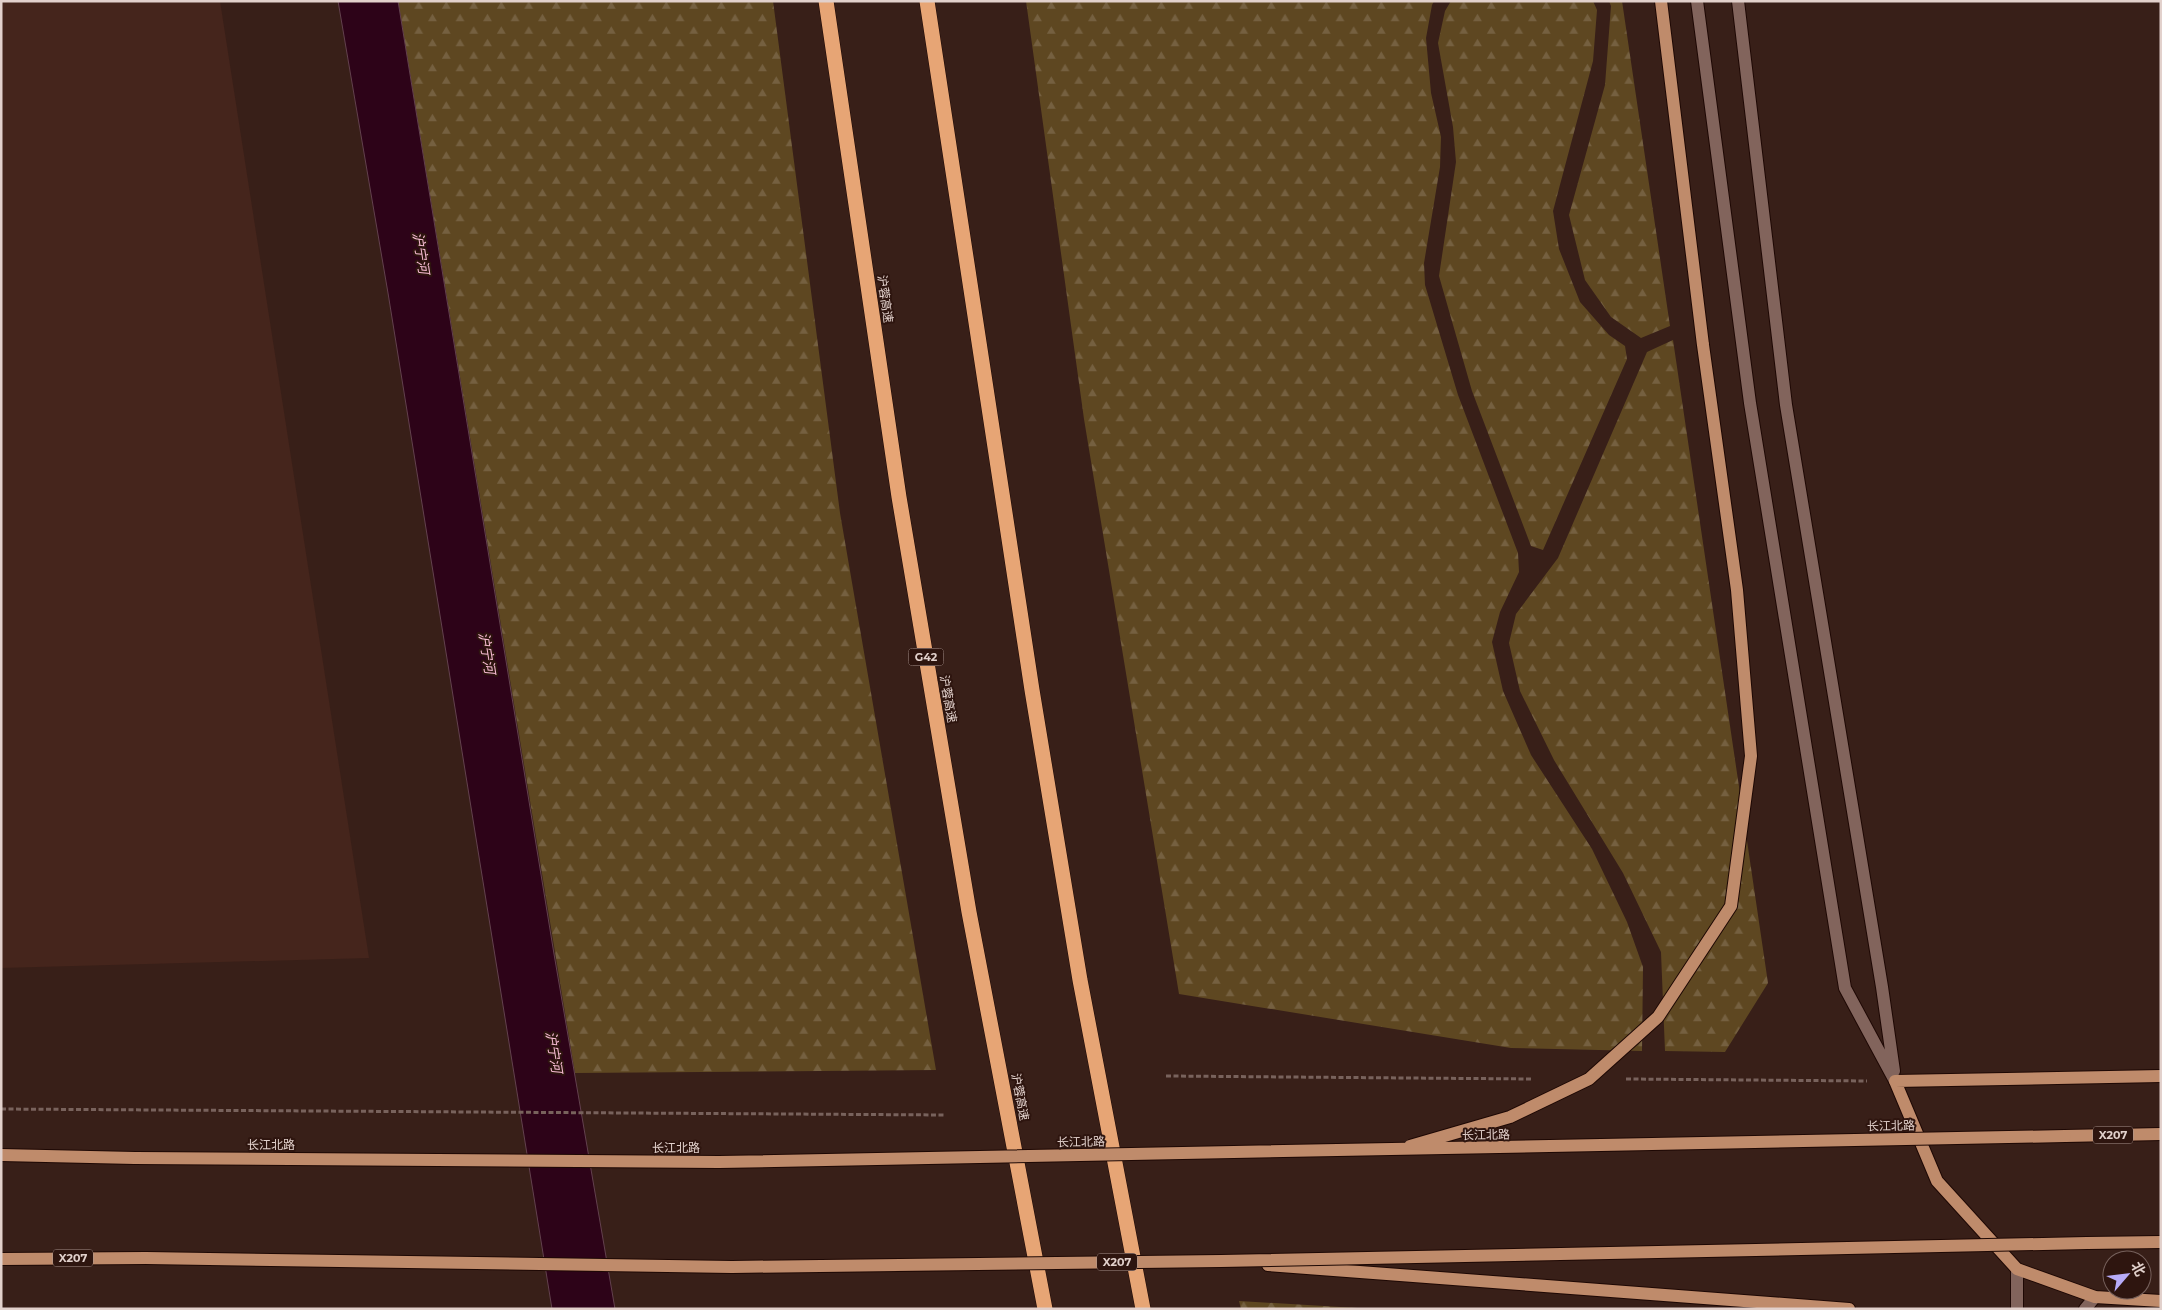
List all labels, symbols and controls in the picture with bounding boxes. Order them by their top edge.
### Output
water label: 沪宁河 [409,231,434,278]
street label: 沪蓉高速 [875,274,896,324]
water label: 沪宁河 [475,631,500,678]
road number: G42 [908,649,944,666]
street label: 沪蓉高速 [937,674,960,724]
water label: 沪宁河 [542,1030,567,1077]
street label: 沪蓉高速 [1009,1072,1032,1122]
street label: 长江北路 [1867,1118,1915,1133]
road number: X207 [2093,1126,2133,1144]
street label: 长江北路 [1462,1127,1510,1142]
street label: 长江北路 [1057,1134,1105,1149]
street label: 长江北路 [247,1137,295,1152]
street label: 长江北路 [652,1140,700,1155]
road number: X207 [53,1250,93,1266]
north arrow [2102,1250,2152,1300]
road number: X207 [1097,1254,1137,1270]
text: 北 [2127,1258,2150,1279]

